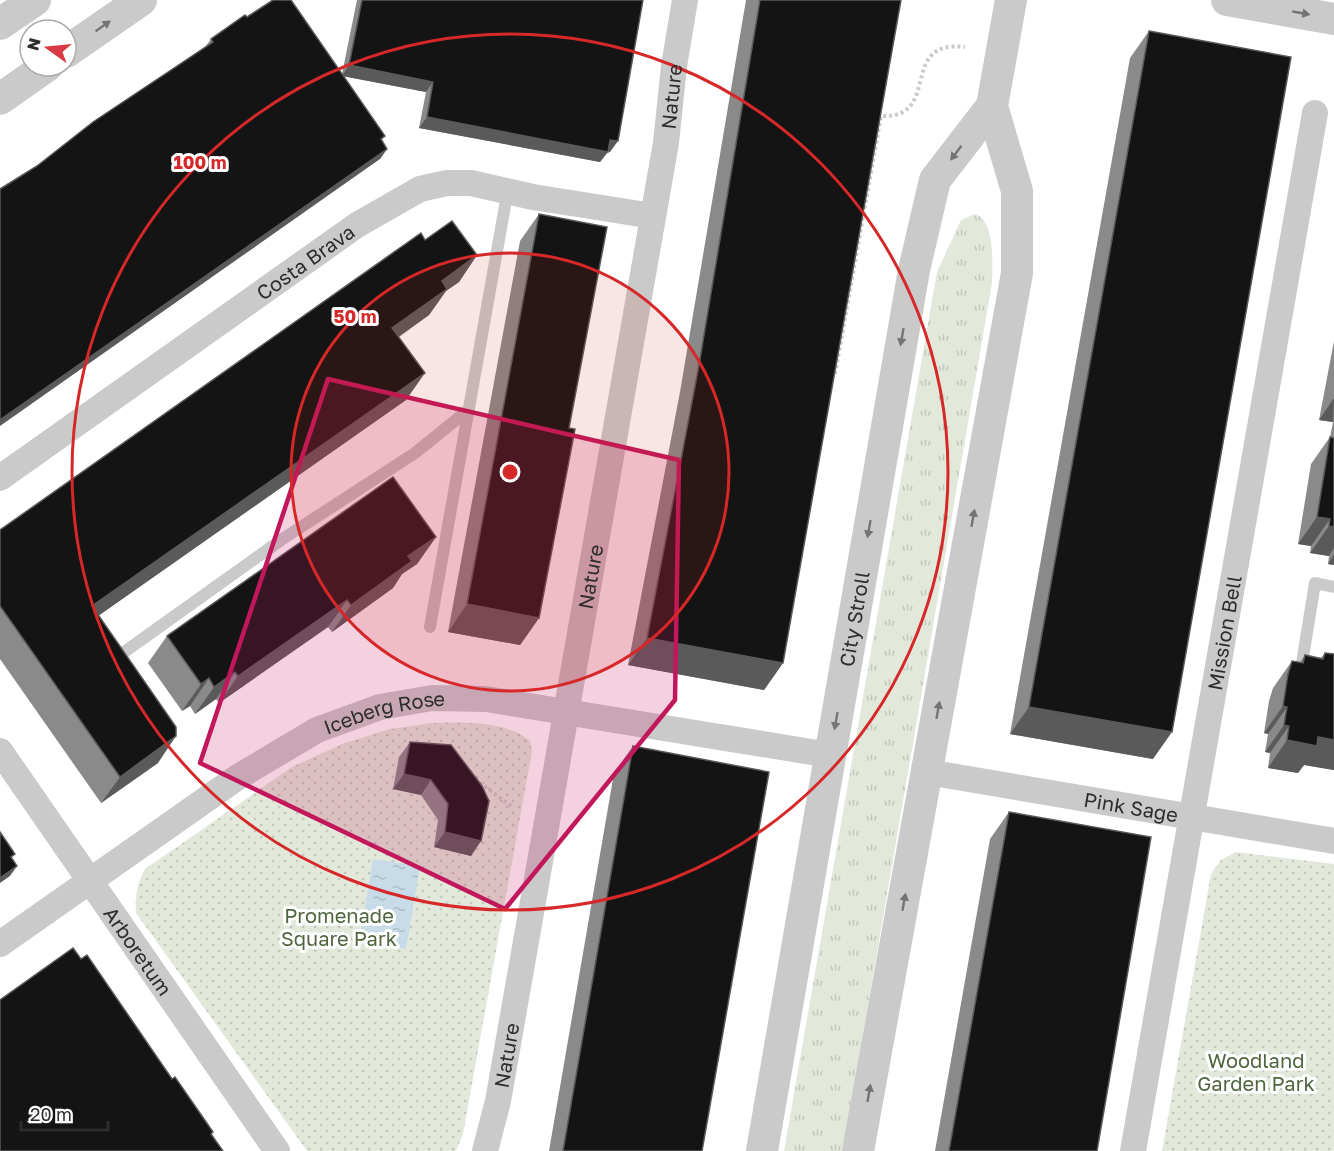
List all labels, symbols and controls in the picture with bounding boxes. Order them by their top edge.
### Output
one-way arrow [1292,9,1311,18]
north arrow [18,18,78,78]
one-way arrow [95,20,111,32]
text: N [22,36,45,53]
street label: Nature [656,63,686,130]
one-way arrow [951,145,963,160]
text: 100 m [174,151,226,173]
street label: Costa Brava [252,219,359,305]
text: 50 m [334,305,376,327]
one-way arrow [898,328,907,347]
centre of rings [500,462,520,482]
one-way arrow [969,508,978,527]
one-way arrow [864,520,873,539]
street label: Nature [572,542,607,611]
street label: City Stroll [834,569,874,668]
street label: Mission Bell [1202,574,1246,692]
street label: Iceberg Rose [320,686,445,739]
one-way arrow [934,700,943,719]
one-way arrow [831,712,840,731]
street label: Pink Sage [1082,787,1180,826]
one-way arrow [899,892,908,911]
street label: Arboretum [99,902,177,1000]
park label: Promenade Square Park [281,903,397,950]
street label: Nature [489,1021,523,1090]
park label: Woodland Garden Park [1197,1048,1315,1095]
one-way arrow [864,1084,873,1103]
scale bar [21,1094,108,1132]
text: 20 m [30,1103,72,1125]

